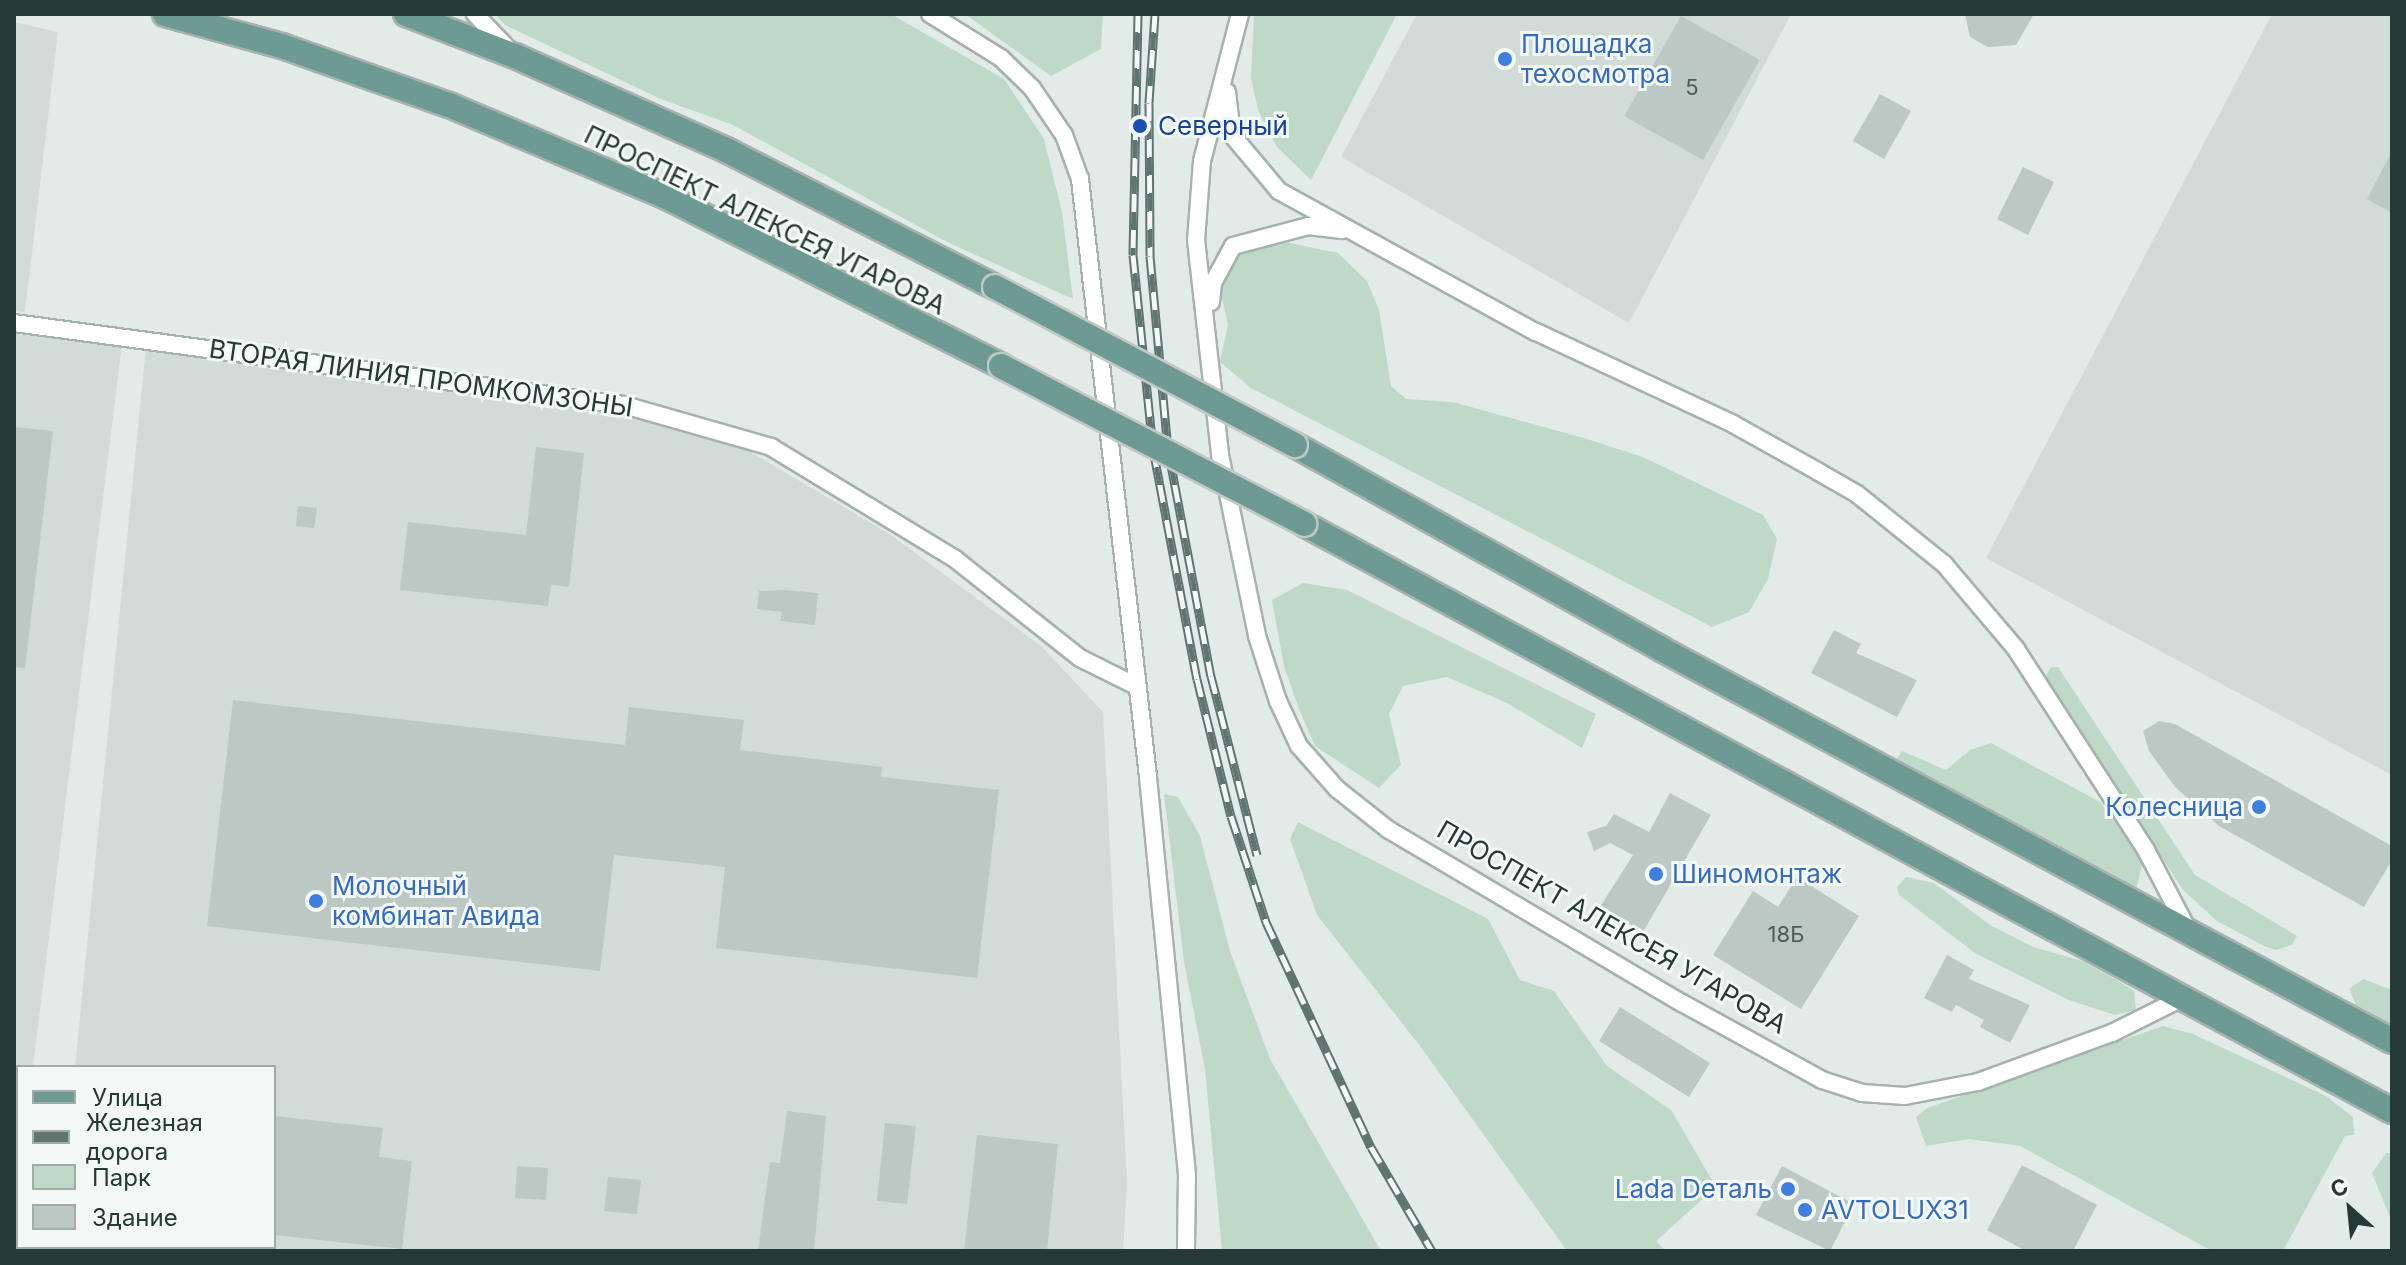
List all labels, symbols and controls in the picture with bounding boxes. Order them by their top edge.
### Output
place label: Площадка техосмотра [1521,28,1670,90]
marker: Площадка техосмотра [1496,50,1514,68]
house number: 5 [1685,75,1699,101]
place label: Северный [1158,110,1288,142]
marker: Северный [1129,115,1151,137]
street label: ПРОСПЕКТ АЛЕКСЕЯ УГАРОВА [579,119,951,321]
street label: ВТОРАЯ ЛИНИЯ ПРОМКОМЗОНЫ [207,333,635,423]
place label: Колесница [2105,791,2243,823]
marker: Колесница [2250,798,2268,816]
street label: ПРОСПЕКТ АЛЕКСЕЯ УГАРОВА [1432,814,1792,1040]
place label: Шиномонтаж [1672,858,1842,890]
marker: Шиномонтаж [1647,865,1665,883]
place label: Молочный комбинат Авида [332,870,540,932]
marker: Молочный комбинат Авида [307,892,325,910]
house number: 18Б [1768,922,1804,948]
legend [16,1065,276,1249]
text: Улица [92,1083,163,1112]
text: Железная дорога [86,1108,203,1166]
text: Парк [92,1163,151,1192]
north arrow [2310,1169,2390,1249]
text: С [2326,1172,2352,1203]
place label: Lada Dеталь [1615,1173,1772,1205]
marker: Lada Dеталь [1779,1180,1797,1198]
place label: AVTOLUX31 [1821,1194,1969,1226]
marker: AVTOLUX31 [1796,1201,1814,1219]
text: Здание [92,1203,178,1232]

